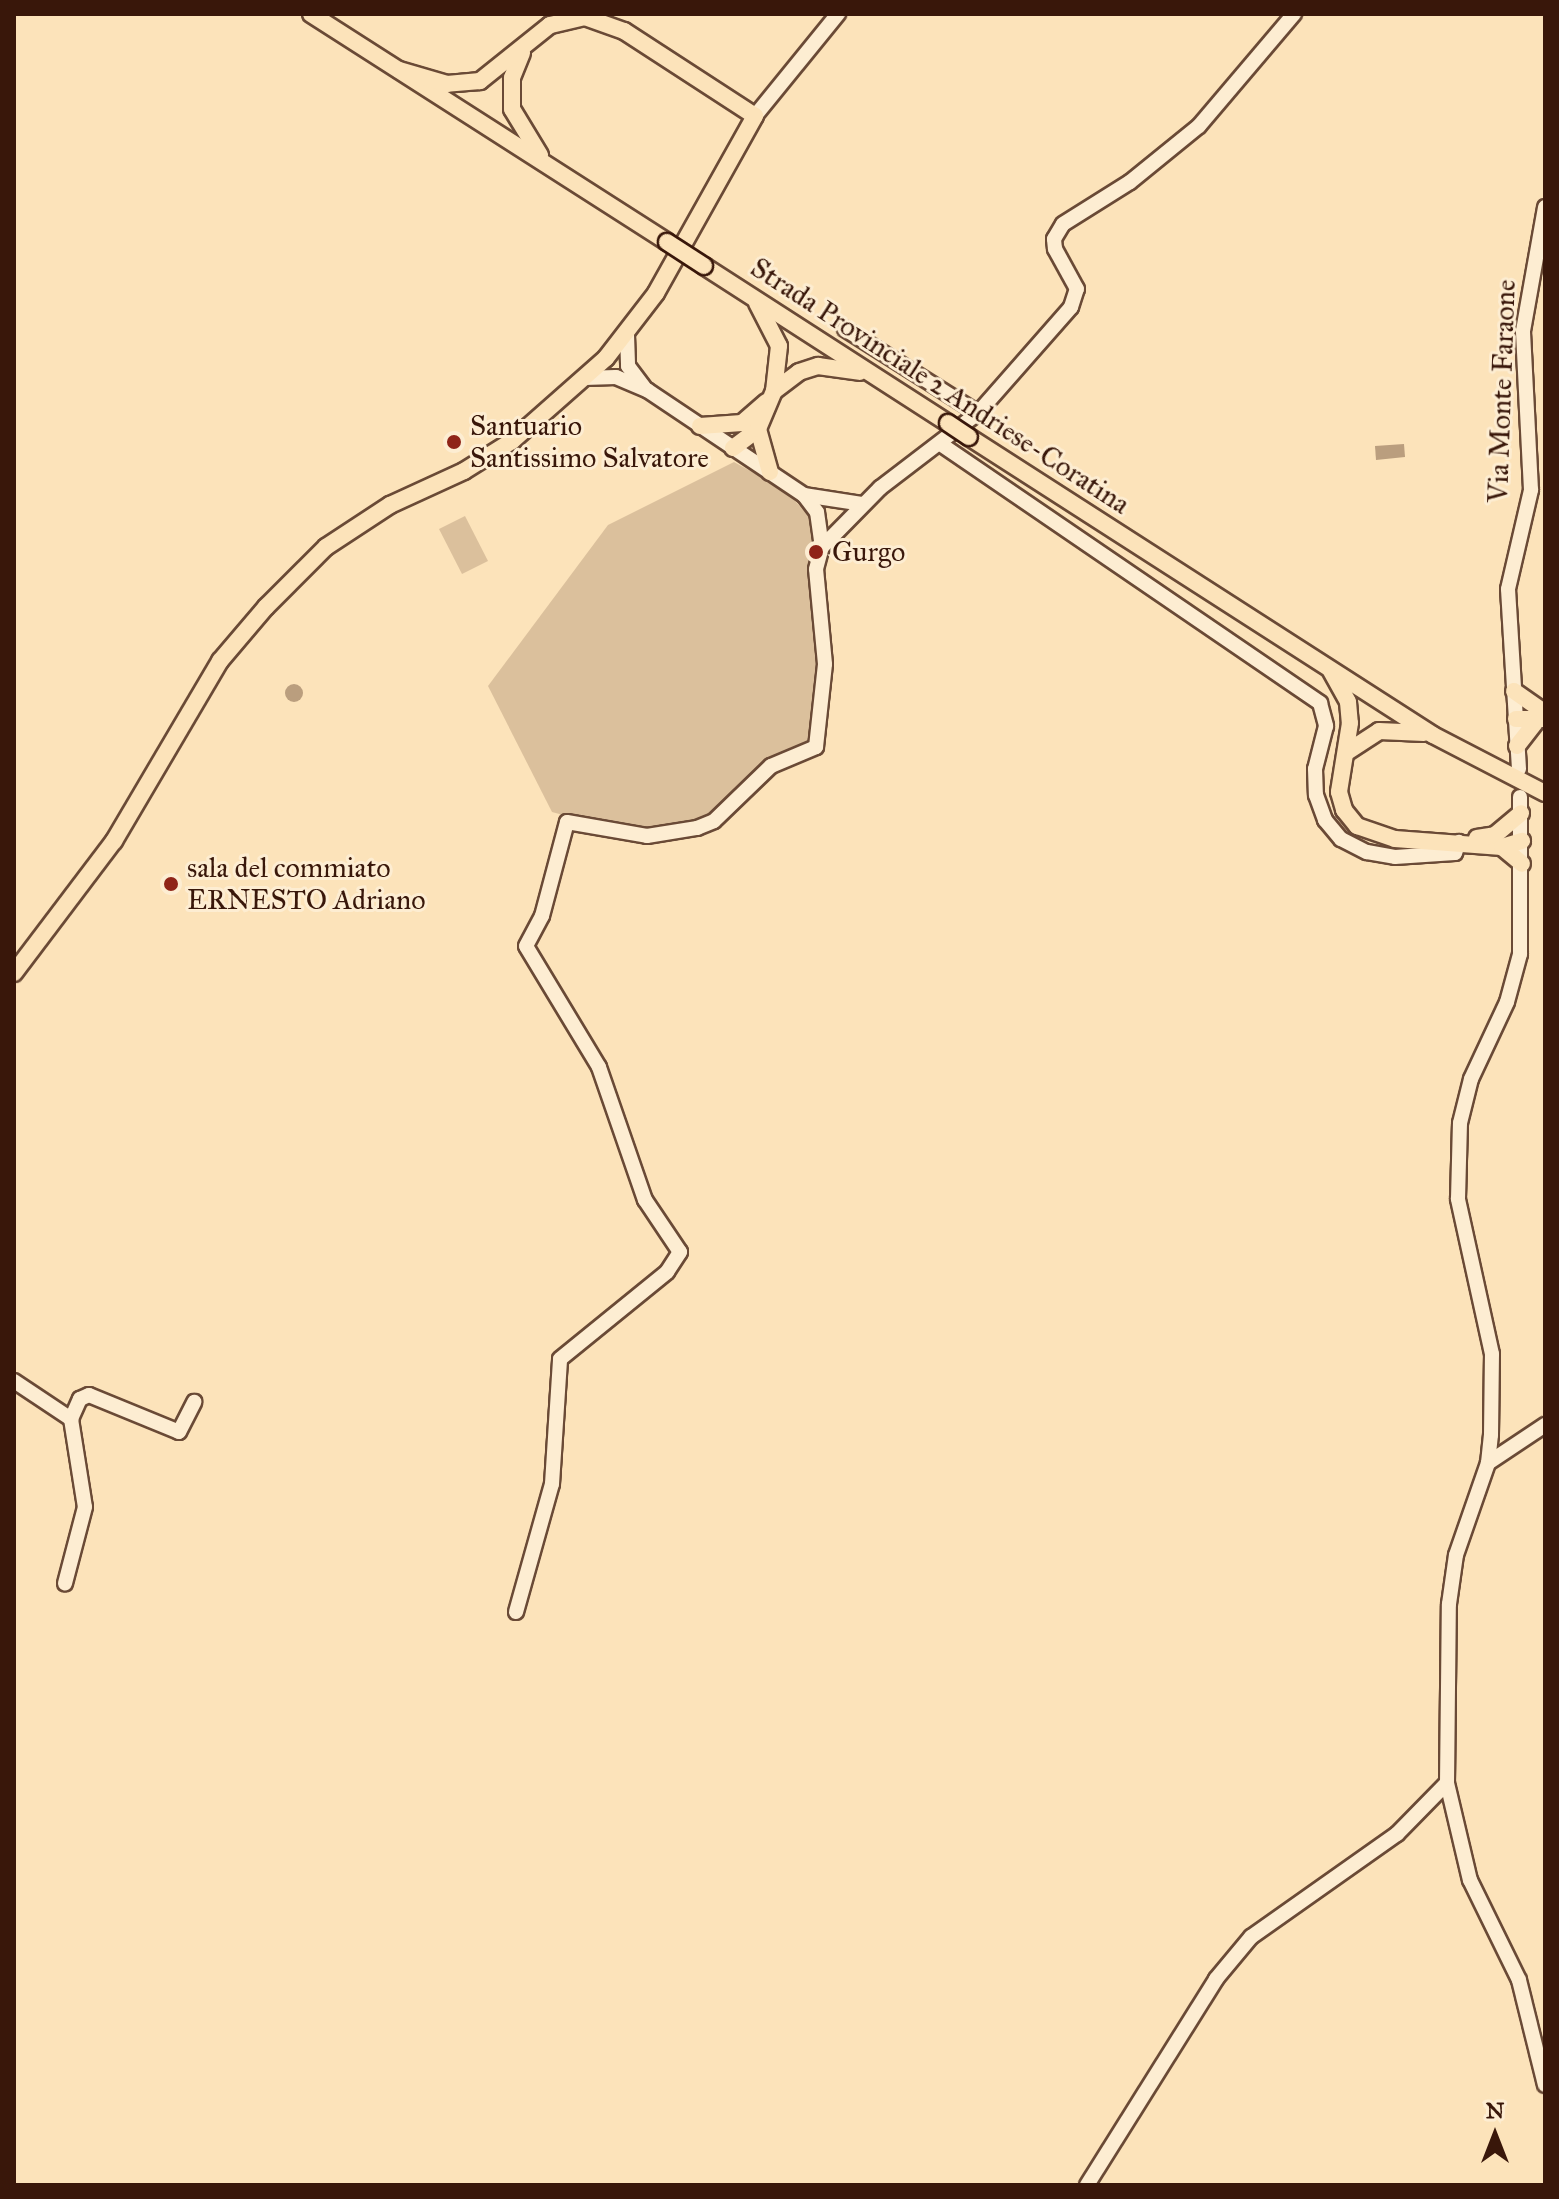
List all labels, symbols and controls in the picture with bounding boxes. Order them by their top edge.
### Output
street label: Strada Provinciale 2 Andriese-Coratina [744,251,1136,521]
street label: Via Monte Faraone [1481,279,1523,503]
place label: Santuario Santissimo Salvatore [470,409,709,475]
marker: Santuario Santissimo Salvatore [445,433,463,451]
place label: Gurgo [832,535,905,569]
marker: Gurgo [807,543,825,561]
place label: sala del commiato ERNESTO Adriano [187,851,426,917]
marker: sala del commiato ERNESTO Adriano [162,875,180,893]
north arrow [1455,2095,1535,2175]
text: N [1486,2097,1504,2124]

